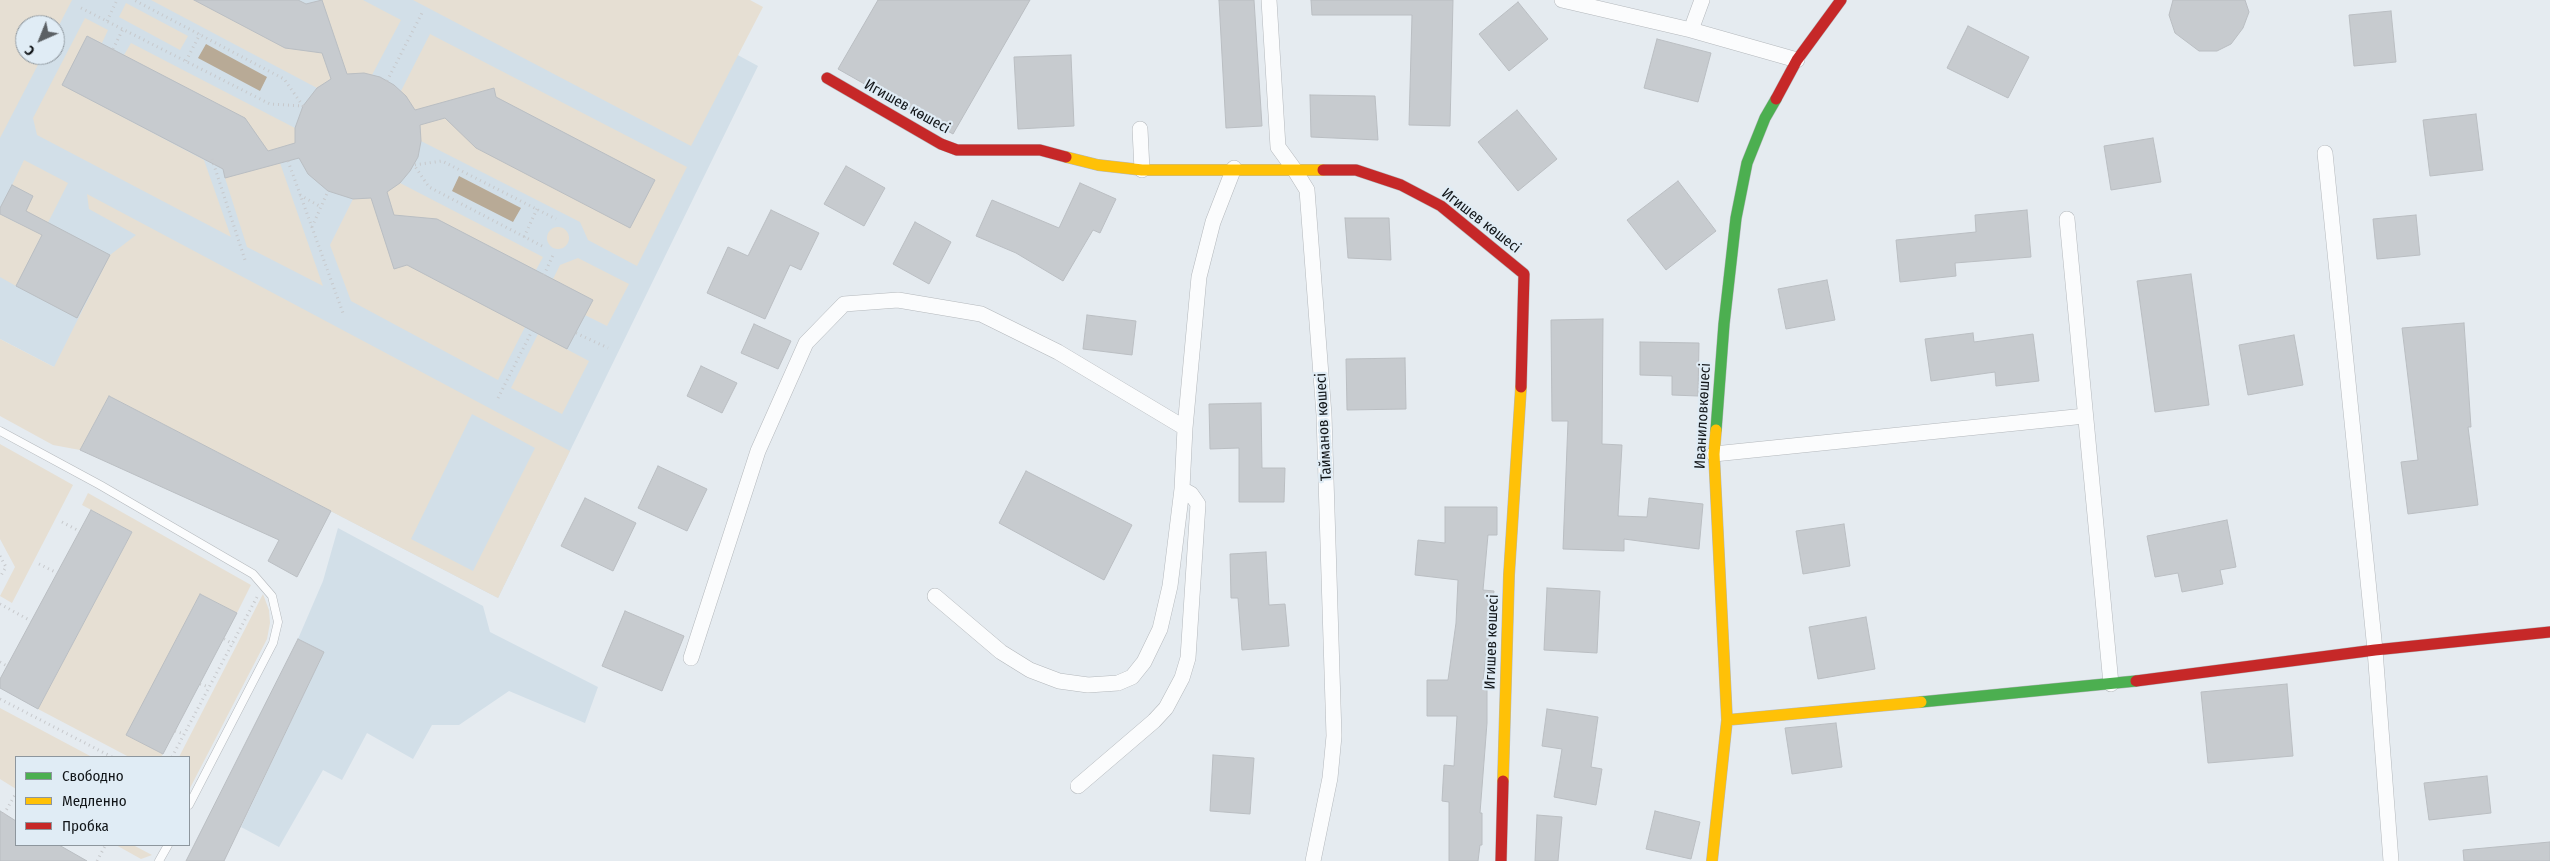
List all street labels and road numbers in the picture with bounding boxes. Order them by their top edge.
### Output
street label: Игишев көшесі [861,76,953,138]
street label: Игишев көшесі [1438,185,1524,257]
street label: Иваниловкөшесі [1691,363,1715,469]
street label: Тайманов көшесі [1312,373,1336,481]
street label: Игишев көшесі [1481,594,1503,690]

